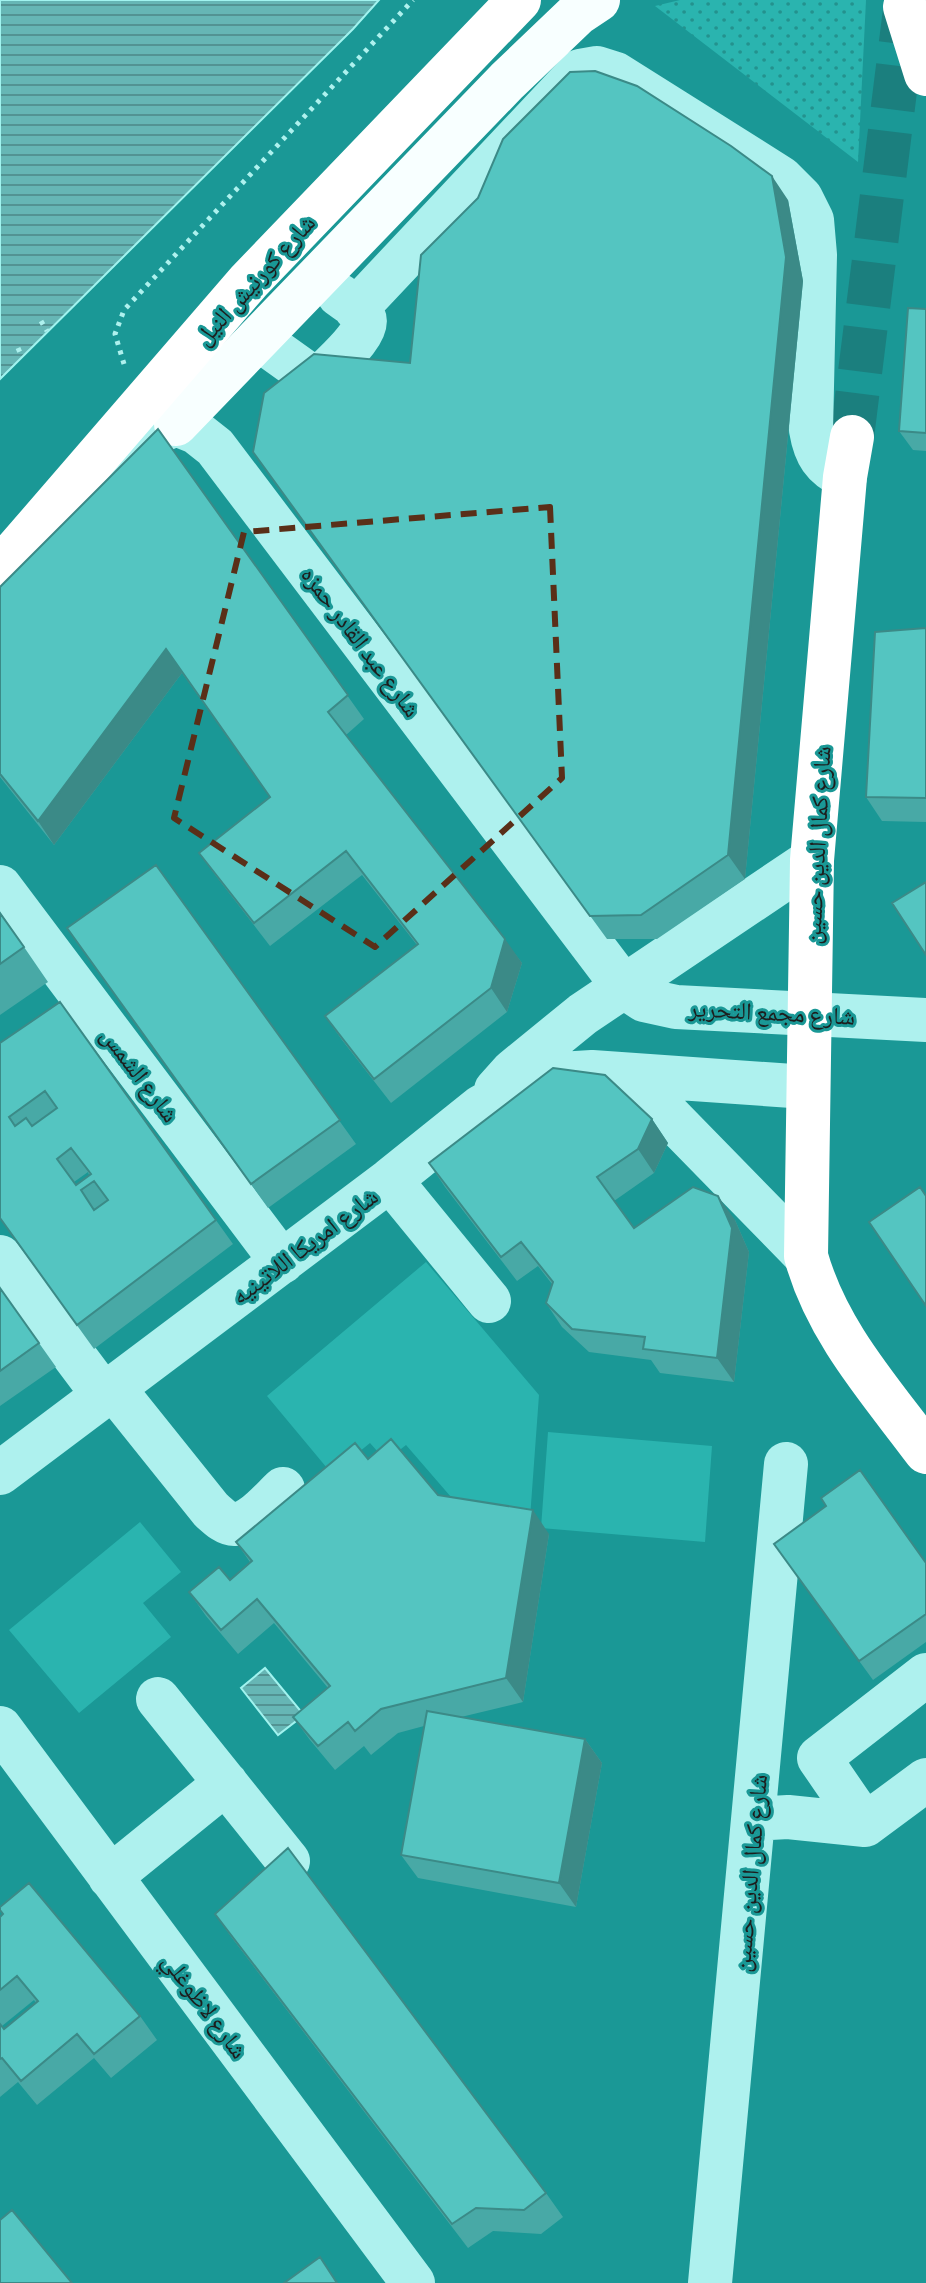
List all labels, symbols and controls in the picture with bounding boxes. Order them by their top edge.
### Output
street label: شارع كورنيش النيل [186,206,322,352]
street label: شارع عبد القادر حمزه [294,559,430,723]
street label: شارع كمال الدين حسين [794,745,838,945]
street label: شارع مجمع التحرير [687,990,856,1032]
street label: شارع الشمس [94,1020,188,1128]
street label: شارع امريكا اللاتينيه [224,1179,384,1311]
street label: شارع كمال الدين حسين [724,1773,774,1973]
street label: شارع لاظوغلي [152,1945,257,2067]

